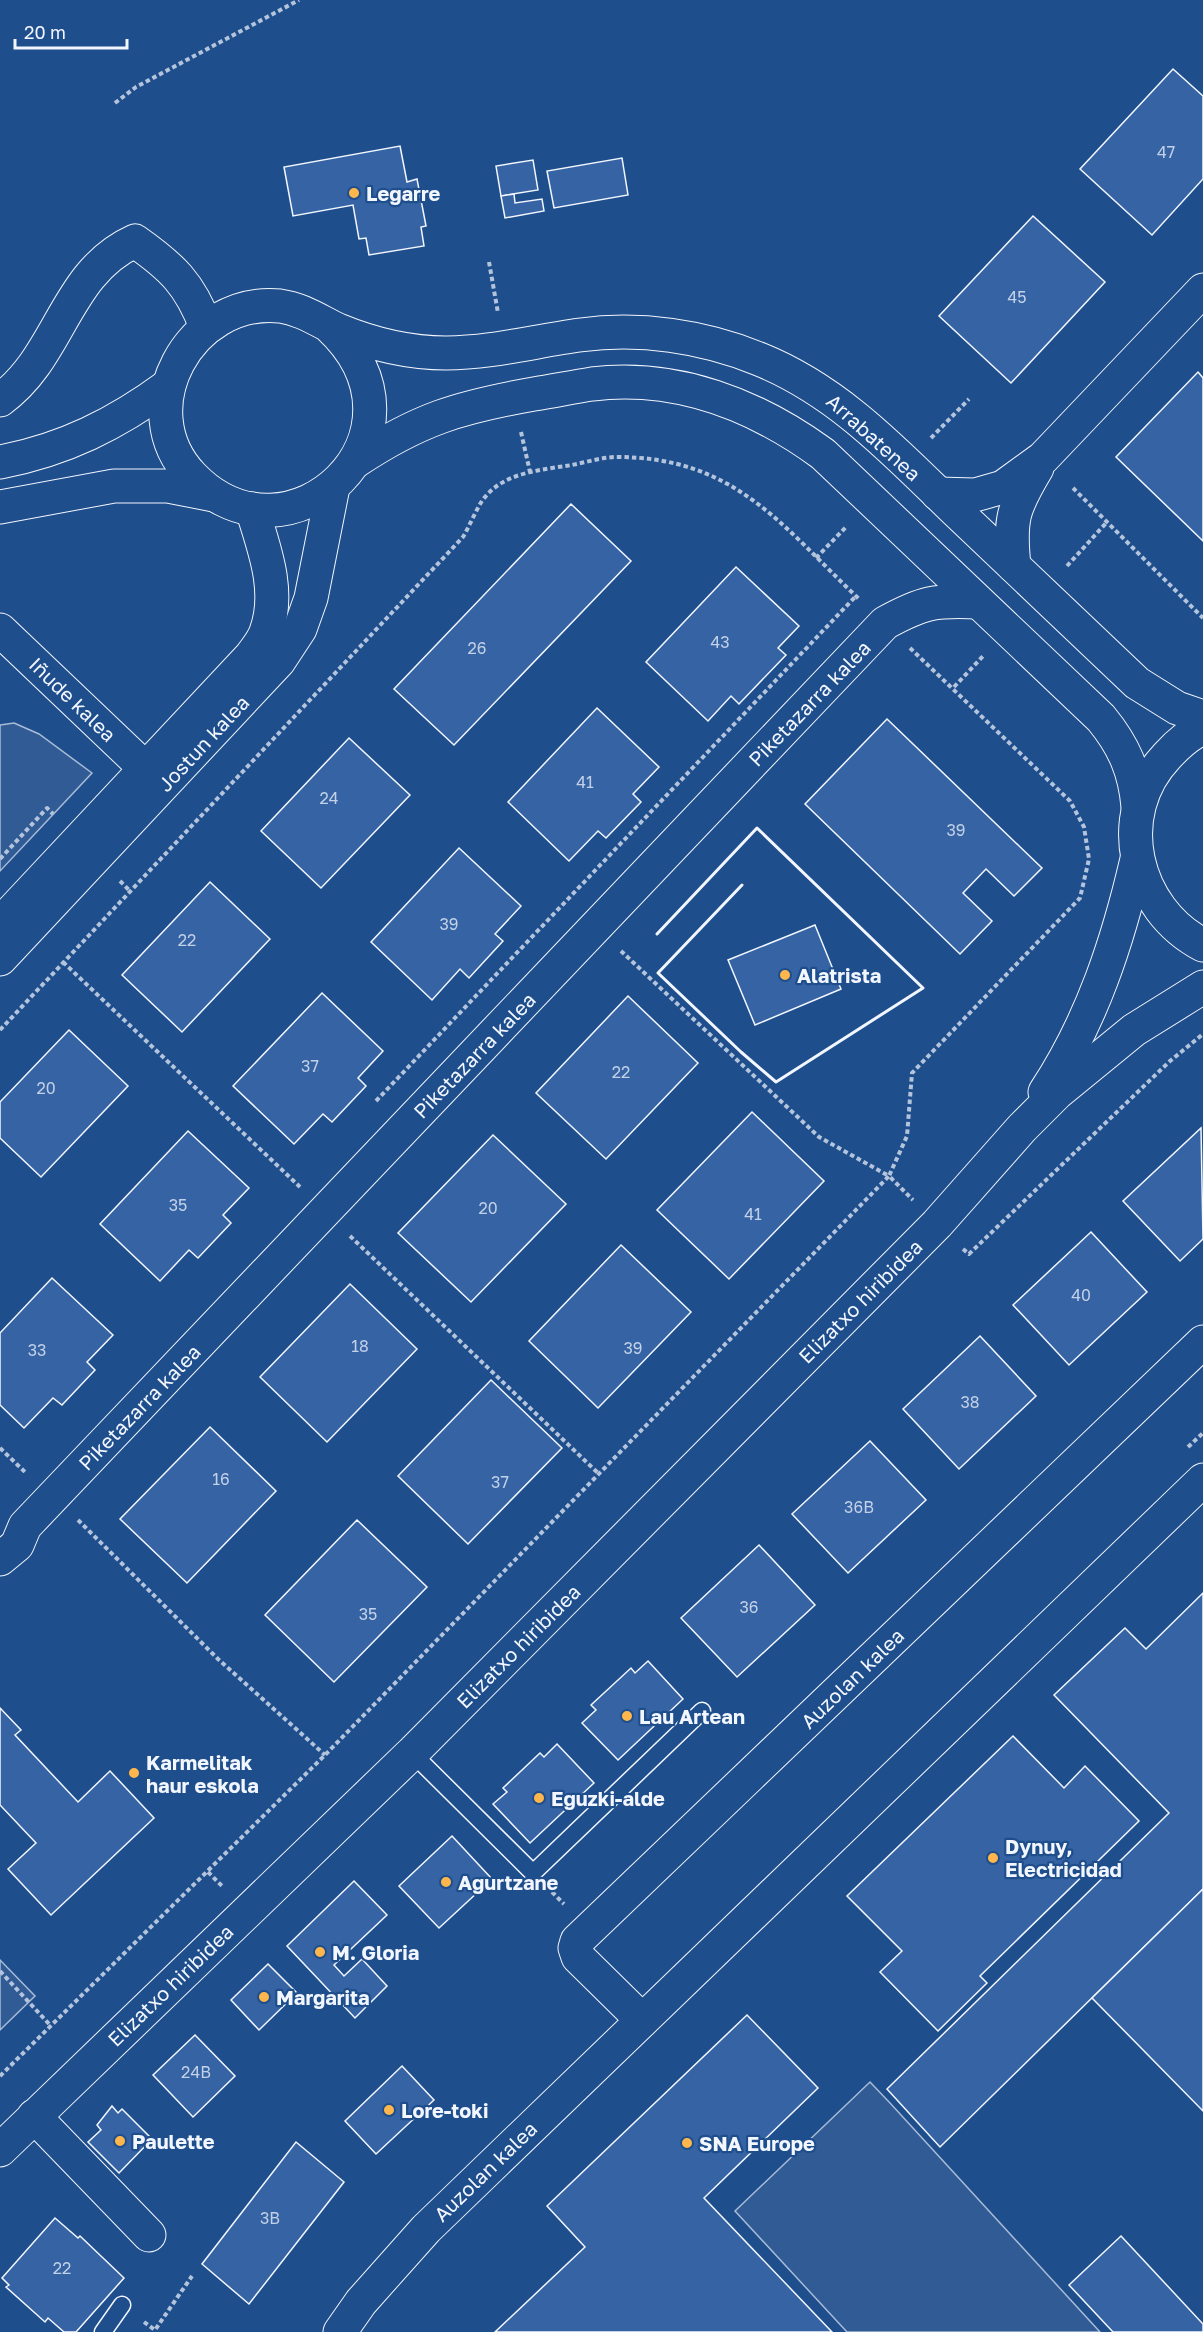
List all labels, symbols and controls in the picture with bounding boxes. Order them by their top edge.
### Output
scale bar [15,12,128,50]
text: 20 m [24,21,66,43]
house number: 47 [1157,142,1175,162]
place label: Legarre [366,181,440,205]
marker: Legarre [347,186,361,200]
house number: 45 [1007,287,1027,307]
street label: Arrabatenea [822,388,926,486]
house number: 43 [710,632,730,652]
street label: Piketazarra kalea [743,635,875,771]
house number: 26 [468,638,486,658]
street label: Iñude kalea [25,652,121,746]
street label: Jostun kalea [152,690,254,796]
house number: 41 [576,772,594,792]
house number: 24 [319,788,339,808]
house number: 39 [946,820,966,840]
house number: 39 [439,914,459,934]
house number: 22 [178,930,196,950]
place label: Alatrista [797,963,881,987]
marker: Alatrista [778,968,792,982]
street label: Piketazarra kalea [408,987,540,1123]
house number: 37 [301,1056,319,1076]
house number: 22 [612,1062,630,1082]
house number: 20 [36,1078,56,1098]
house number: 35 [169,1195,187,1215]
house number: 20 [478,1198,498,1218]
house number: 41 [744,1204,762,1224]
street label: Elizatxo hiribidea [793,1234,927,1368]
house number: 40 [1071,1285,1091,1305]
house number: 18 [351,1336,369,1356]
house number: 39 [623,1338,643,1358]
street label: Piketazarra kalea [73,1339,205,1475]
house number: 33 [28,1340,46,1360]
house number: 38 [960,1392,980,1412]
house number: 16 [212,1469,230,1489]
house number: 37 [491,1472,509,1492]
house number: 36B [844,1497,874,1517]
street label: Elizatxo hiribidea [451,1579,585,1713]
house number: 36 [739,1597,759,1617]
house number: 35 [359,1604,377,1624]
street label: Auzolan kalea [796,1623,908,1733]
place label: Lau Artean [639,1704,745,1728]
marker: Lau Artean [620,1709,634,1723]
place label: Karmelitak haur eskola [146,1750,259,1797]
marker: Karmelitak haur eskola [127,1766,141,1780]
place label: Eguzki-alde [551,1786,665,1810]
marker: Eguzki-alde [532,1791,546,1805]
place label: Dynuy, Electricidad [1005,1834,1122,1881]
marker: Dynuy, Electricidad [986,1851,1000,1865]
place label: Agurtzane [458,1870,559,1894]
marker: Agurtzane [439,1875,453,1889]
street label: Elizatxo hiribidea [102,1919,238,2051]
place label: M. Gloria [332,1940,419,1964]
marker: M. Gloria [313,1945,327,1959]
place label: Margarita [276,1985,370,2009]
marker: Margarita [257,1990,271,2004]
house number: 24B [181,2062,211,2082]
place label: Lore-toki [401,2098,488,2122]
marker: Lore-toki [382,2103,396,2117]
street label: Auzolan kalea [429,2116,541,2226]
place label: Paulette [132,2129,215,2153]
place label: SNA Europe [699,2131,815,2155]
marker: Paulette [113,2134,127,2148]
marker: SNA Europe [680,2136,694,2150]
house number: 3B [260,2208,280,2228]
house number: 22 [53,2258,71,2278]

